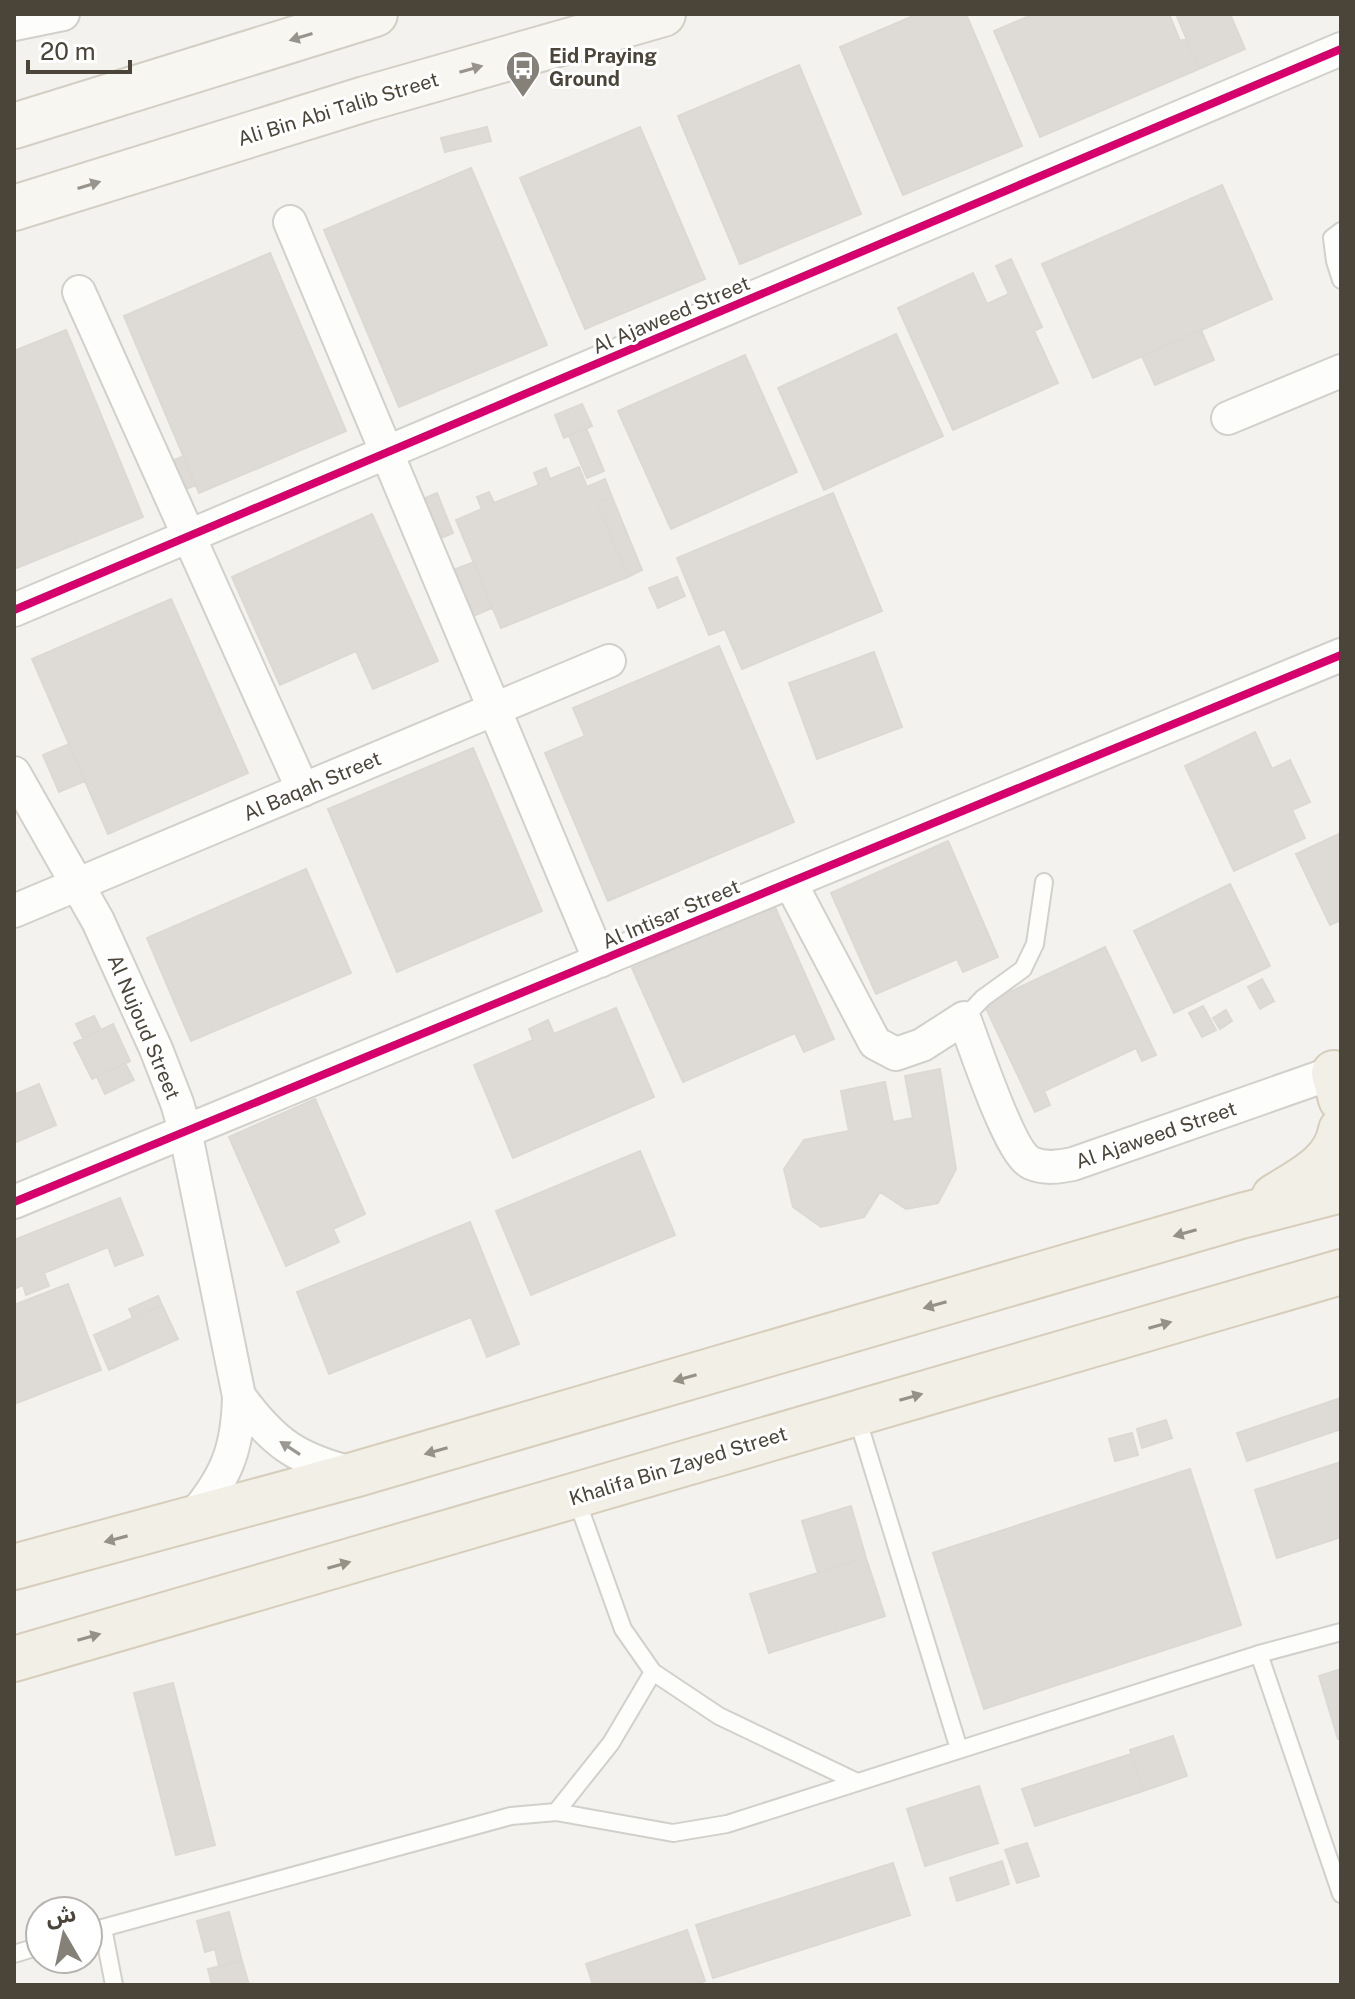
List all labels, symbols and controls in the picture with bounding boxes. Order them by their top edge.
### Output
scale bar [28,24,130,74]
one-way arrow [288,31,312,44]
text: 20 m [40,37,96,65]
place label: Eid Praying Ground [549,44,657,91]
bus stop icon: Eid Praying Ground [504,49,542,99]
one-way arrow [460,62,484,75]
street label: Ali Bin Abi Talib Street [235,67,441,151]
one-way arrow [77,178,101,191]
street label: Al Ajaweed Street [589,271,753,359]
street label: Al Baqah Street [239,746,385,826]
street label: Al Intisar Street [599,874,743,954]
street label: Al Nujoud Street [103,951,185,1103]
street label: Al Ajaweed Street [1072,1096,1240,1174]
one-way arrow [1172,1227,1196,1240]
one-way arrow [923,1299,947,1312]
one-way arrow [1148,1318,1173,1330]
one-way arrow [673,1372,697,1385]
one-way arrow [899,1390,923,1403]
street label: Khalifa Bin Zayed Street [566,1421,790,1511]
one-way arrow [279,1440,300,1455]
one-way arrow [423,1445,447,1458]
one-way arrow [103,1533,127,1546]
one-way arrow [327,1558,351,1571]
one-way arrow [77,1630,101,1643]
north arrow [24,1895,104,1975]
text: ش [44,1900,78,1930]

